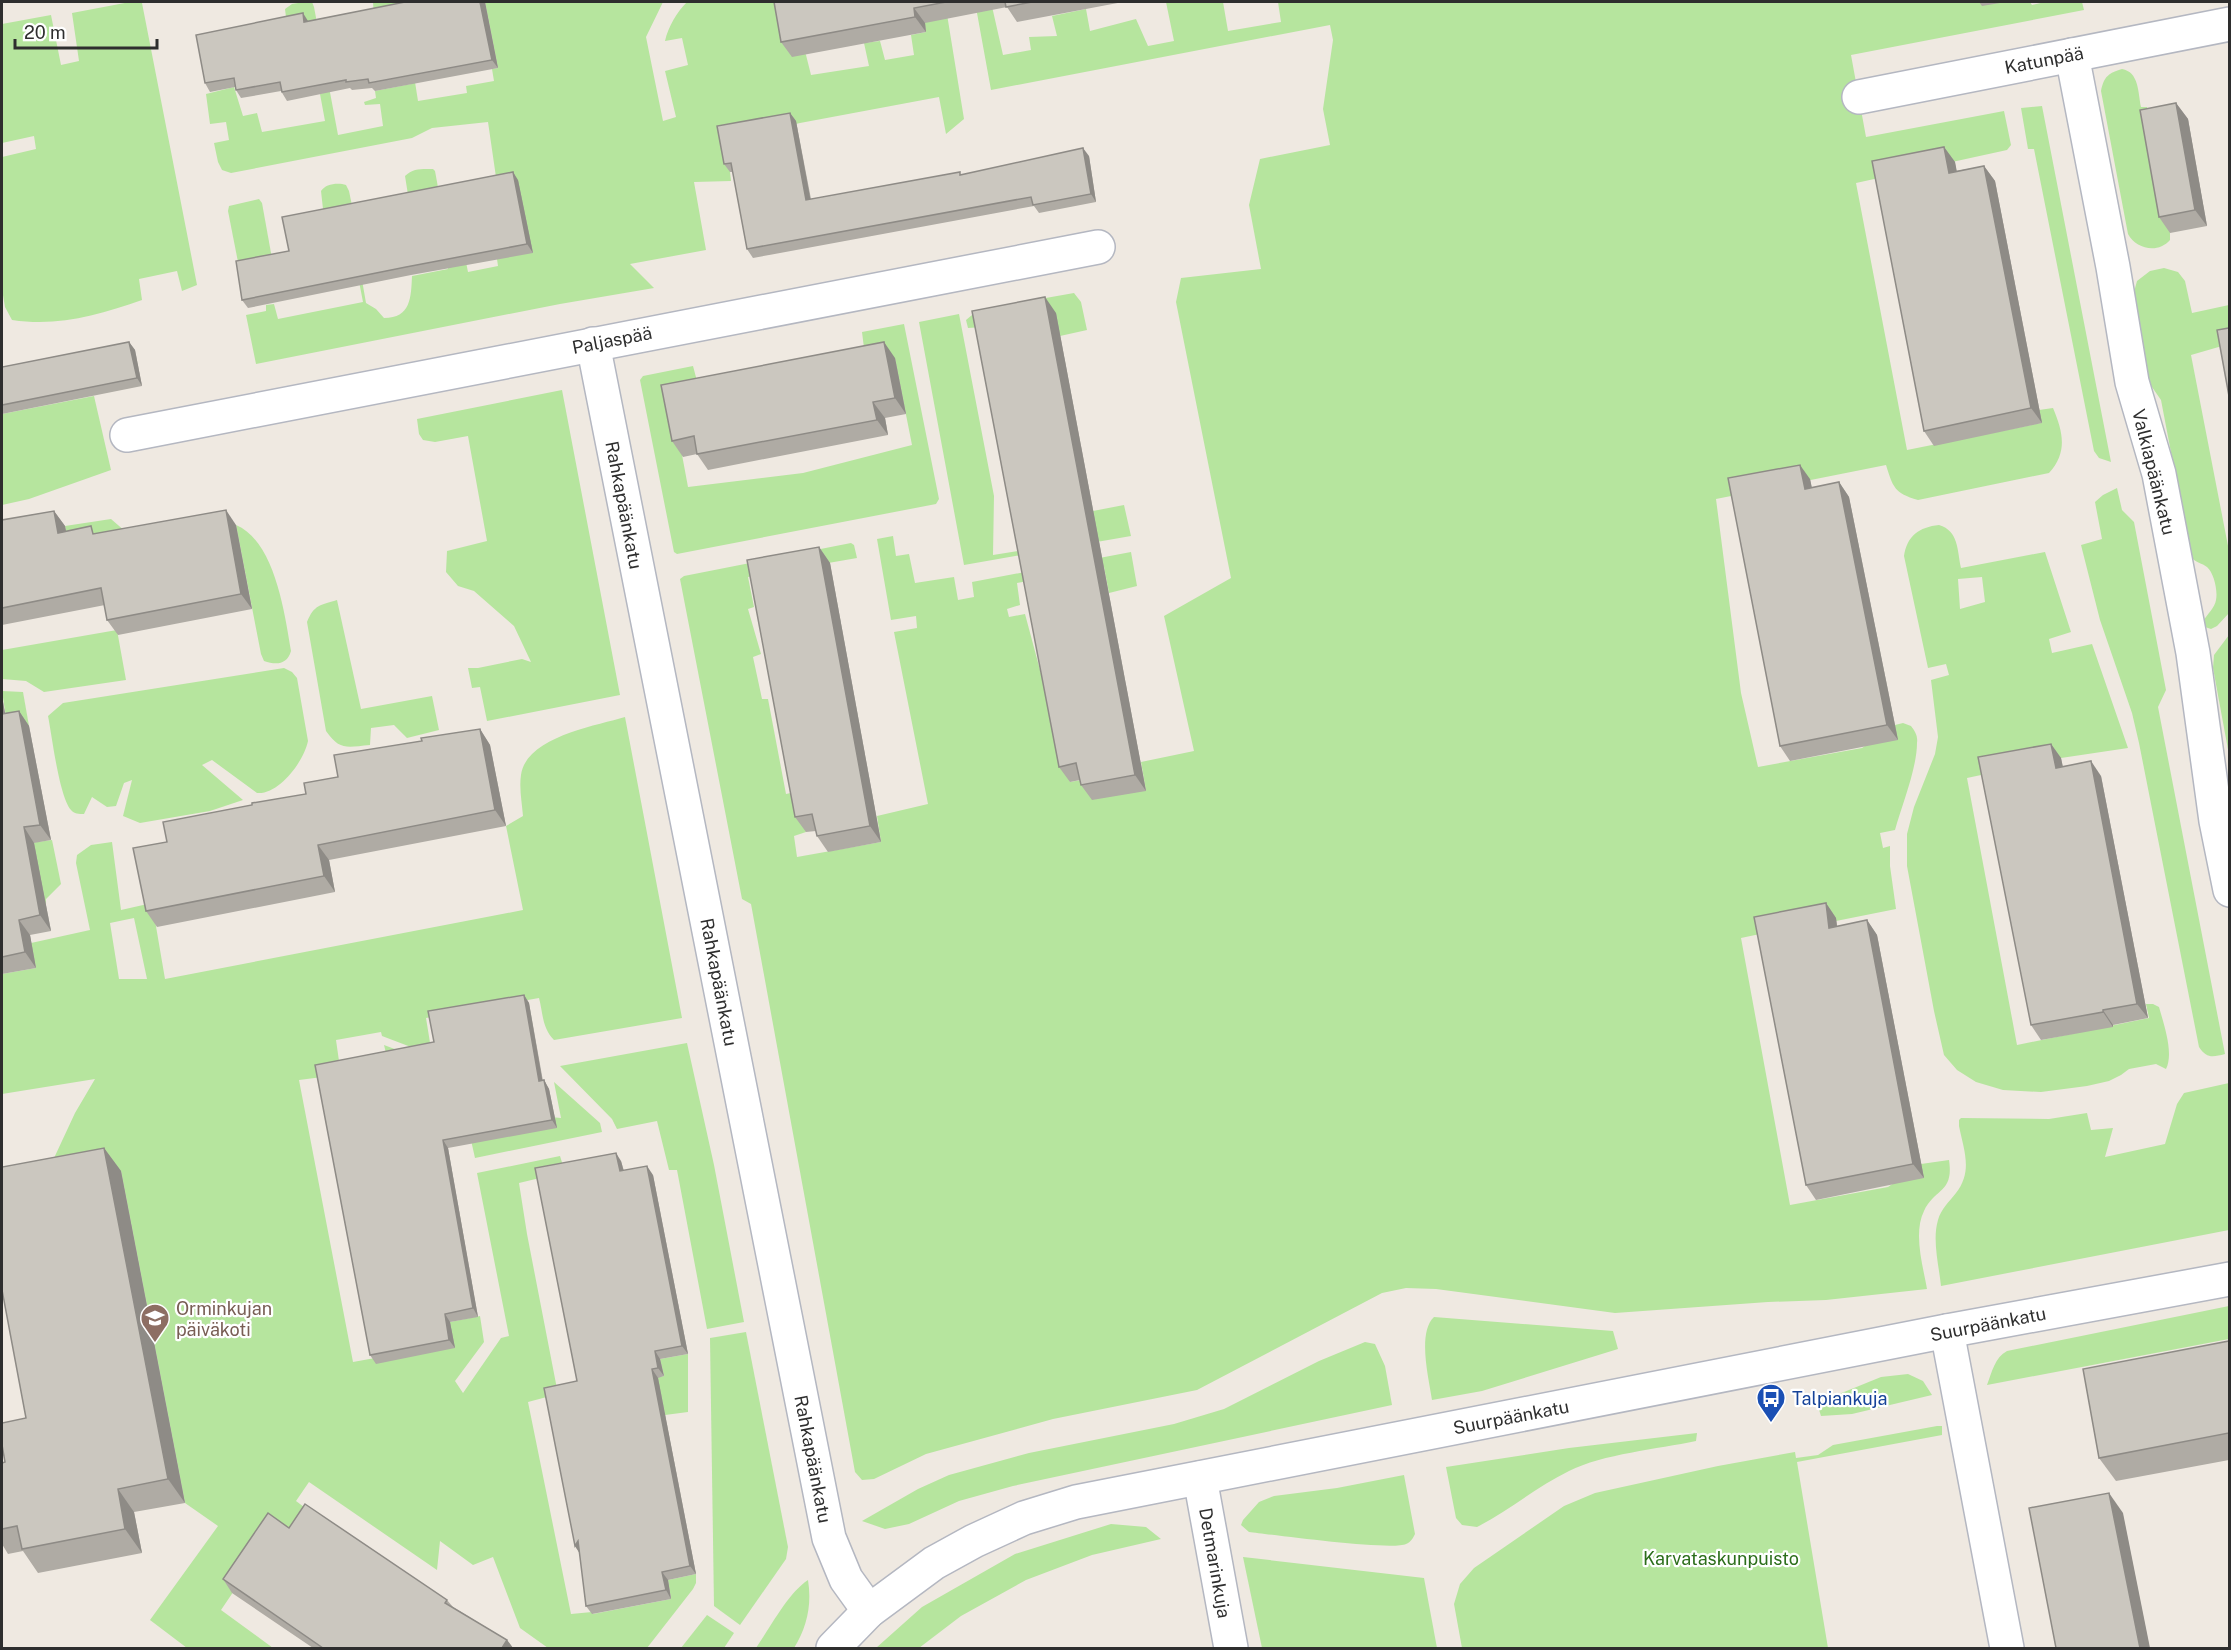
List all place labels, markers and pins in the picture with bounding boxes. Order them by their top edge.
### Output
place label: Orminkujan päiväkoti [176,1298,272,1340]
school or university icon: Orminkujan päiväkoti [139,1302,171,1344]
bus stop icon: Talpiankuja [1755,1382,1787,1424]
place label: Talpiankuja [1792,1388,1887,1409]

